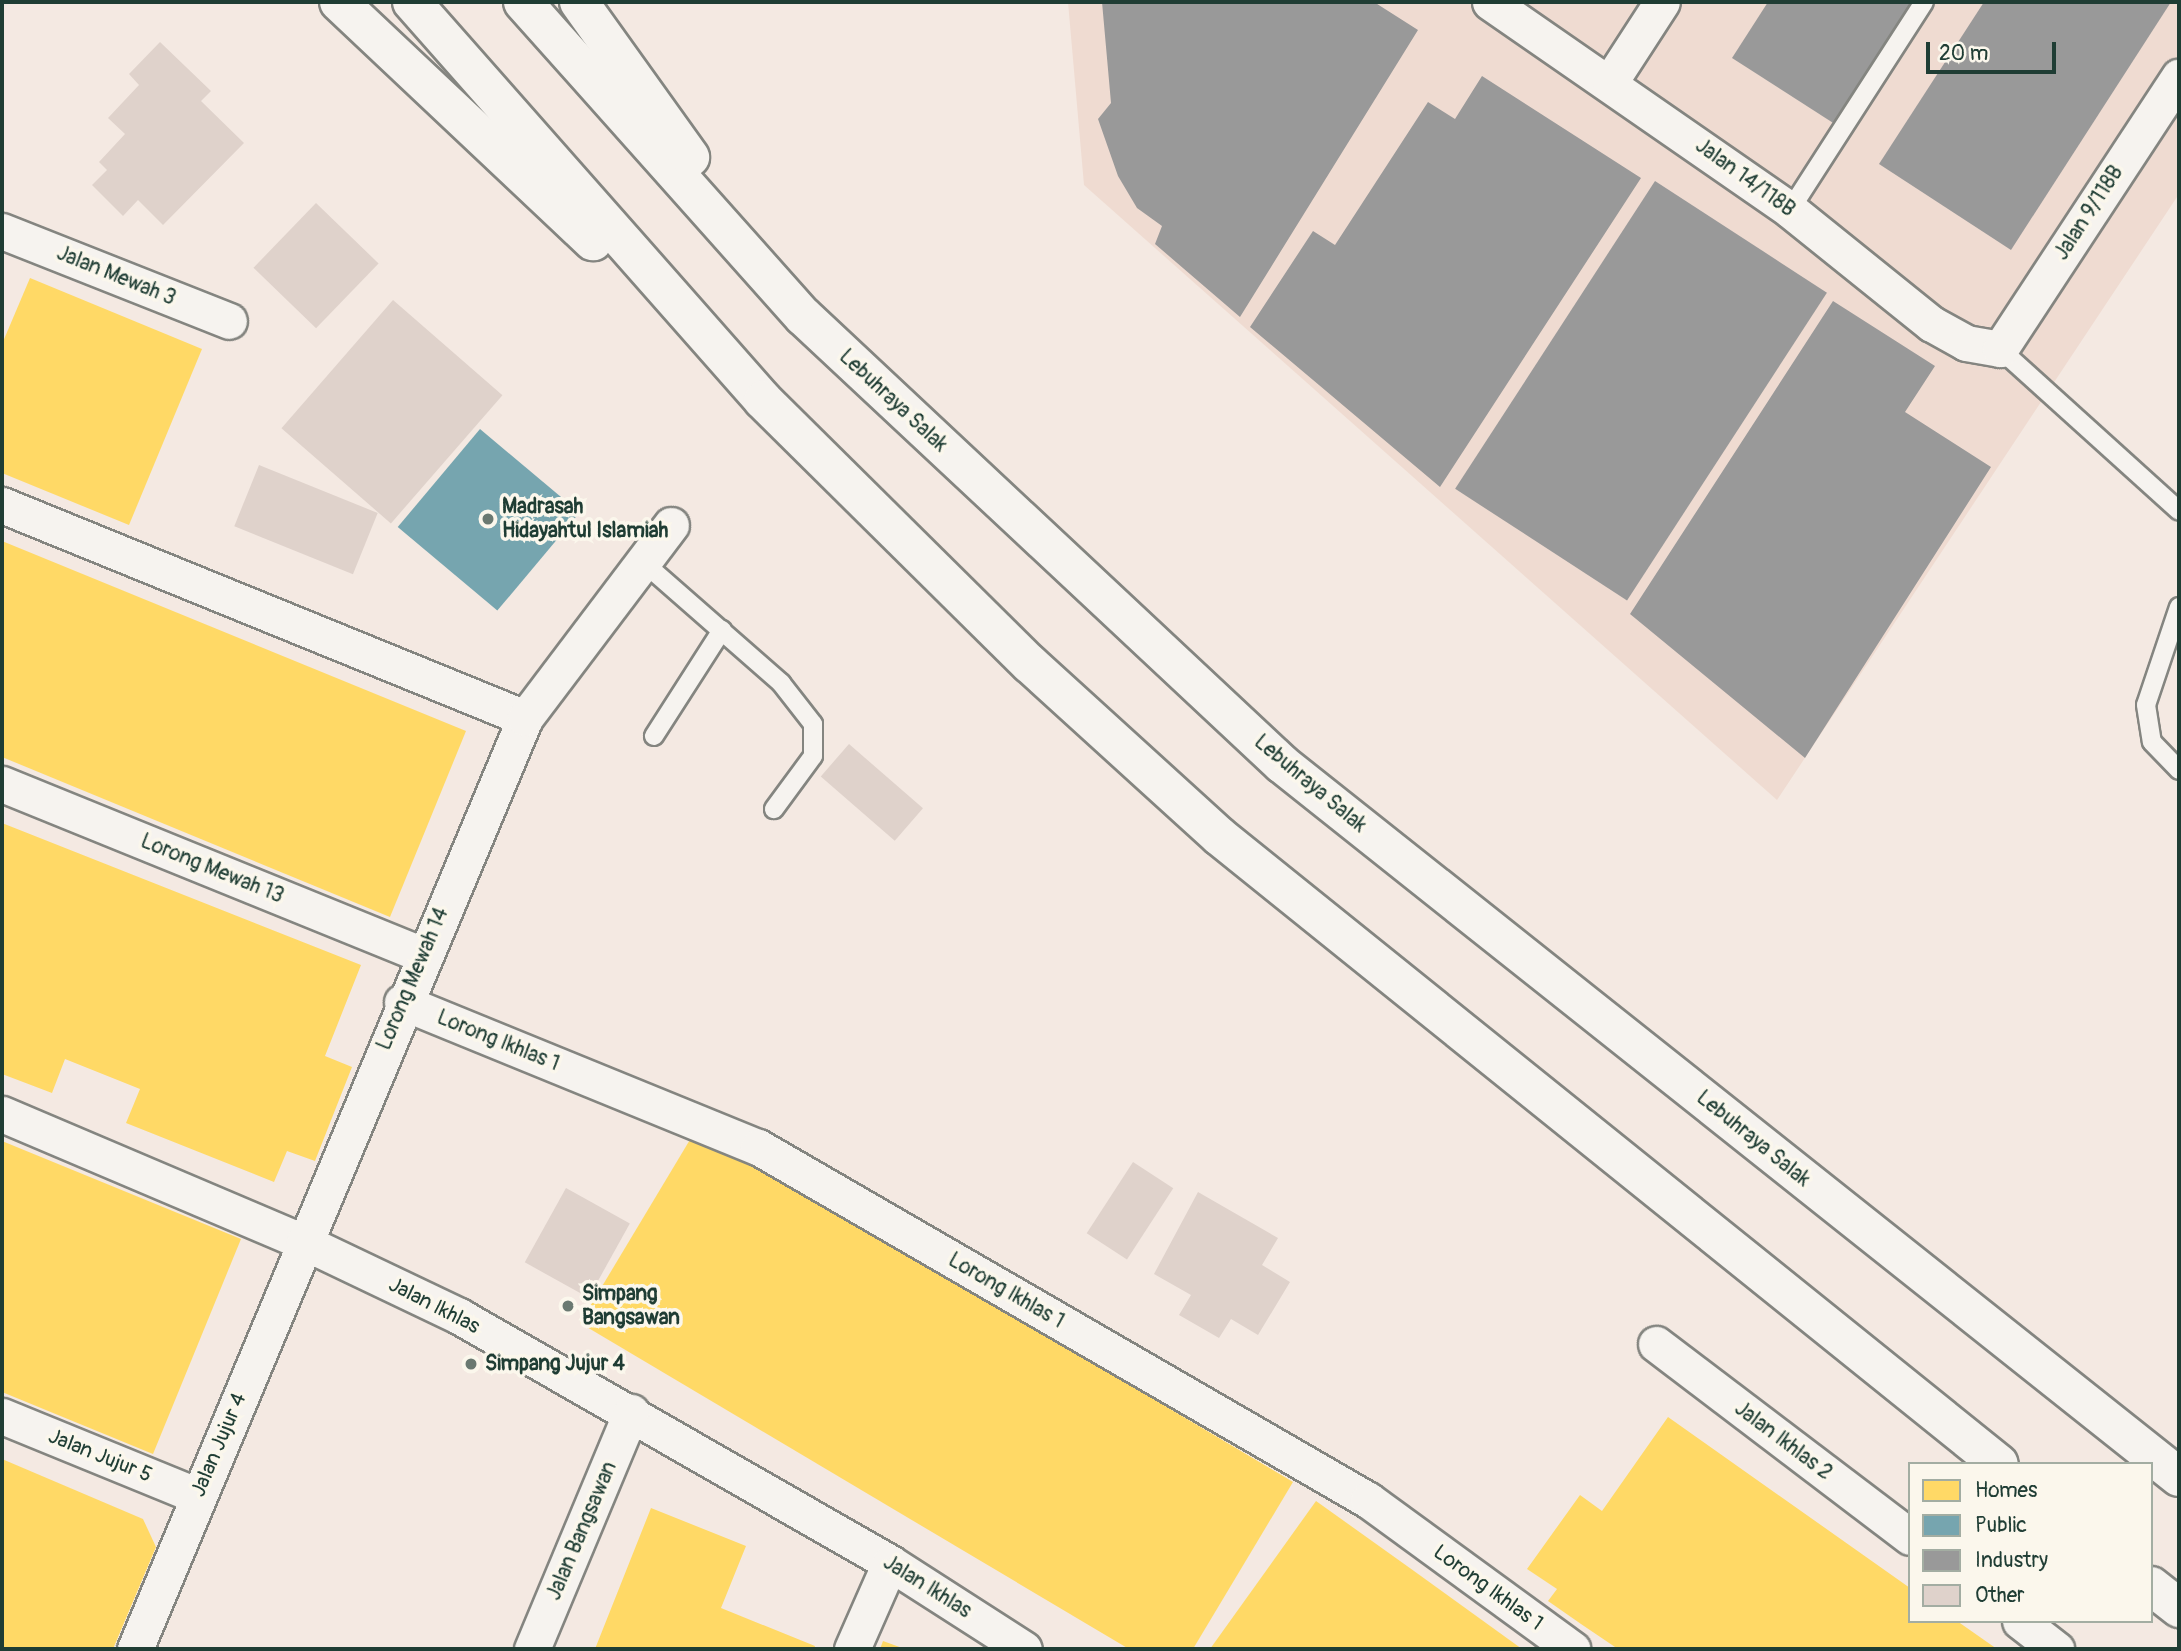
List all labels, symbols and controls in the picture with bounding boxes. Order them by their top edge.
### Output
scale bar [1929,28,2058,72]
text: 20 m [1939,40,1988,67]
street label: Jalan 14/118B [1690,133,1800,223]
street label: Jalan 9/118B [2049,161,2129,265]
street label: Jalan Mewah 3 [53,241,179,311]
street label: Lebuhraya Salak [834,344,952,458]
place label: Madrasah Hidayahtul Islamiah [502,494,668,544]
marker: Madrasah Hidayahtul Islamiah [480,511,496,527]
street label: Lebuhraya Salak [1249,730,1371,838]
street label: Lorong Mewah 13 [137,829,287,909]
street label: Lorong Mewah 14 [372,904,454,1054]
street label: Lorong Ikhlas 1 [433,1005,563,1077]
street label: Lebuhraya Salak [1691,1085,1815,1193]
street label: Lorong Ikhlas 1 [944,1248,1068,1334]
street label: Jalan Ikhlas [384,1272,484,1340]
place label: Simpang Bangsawan [582,1281,680,1331]
marker: Simpang Bangsawan [560,1298,576,1314]
place label: Simpang Jujur 4 [485,1351,625,1377]
marker: Simpang Jujur 4 [463,1356,479,1372]
street label: Jalan Jujur 4 [186,1389,252,1501]
street label: Jalan Ikhlas 2 [1729,1396,1837,1486]
street label: Jalan Jujur 5 [45,1424,155,1488]
street label: Jalan Bangsawan [541,1458,623,1604]
legend [1908,1462,2153,1623]
text: Homes [1975,1477,2037,1504]
text: Public [1975,1512,2027,1539]
street label: Lorong Ikhlas 1 [1428,1540,1548,1636]
text: Industry [1975,1547,2048,1574]
street label: Jalan Ikhlas [878,1550,976,1624]
text: Other [1975,1582,2025,1609]

